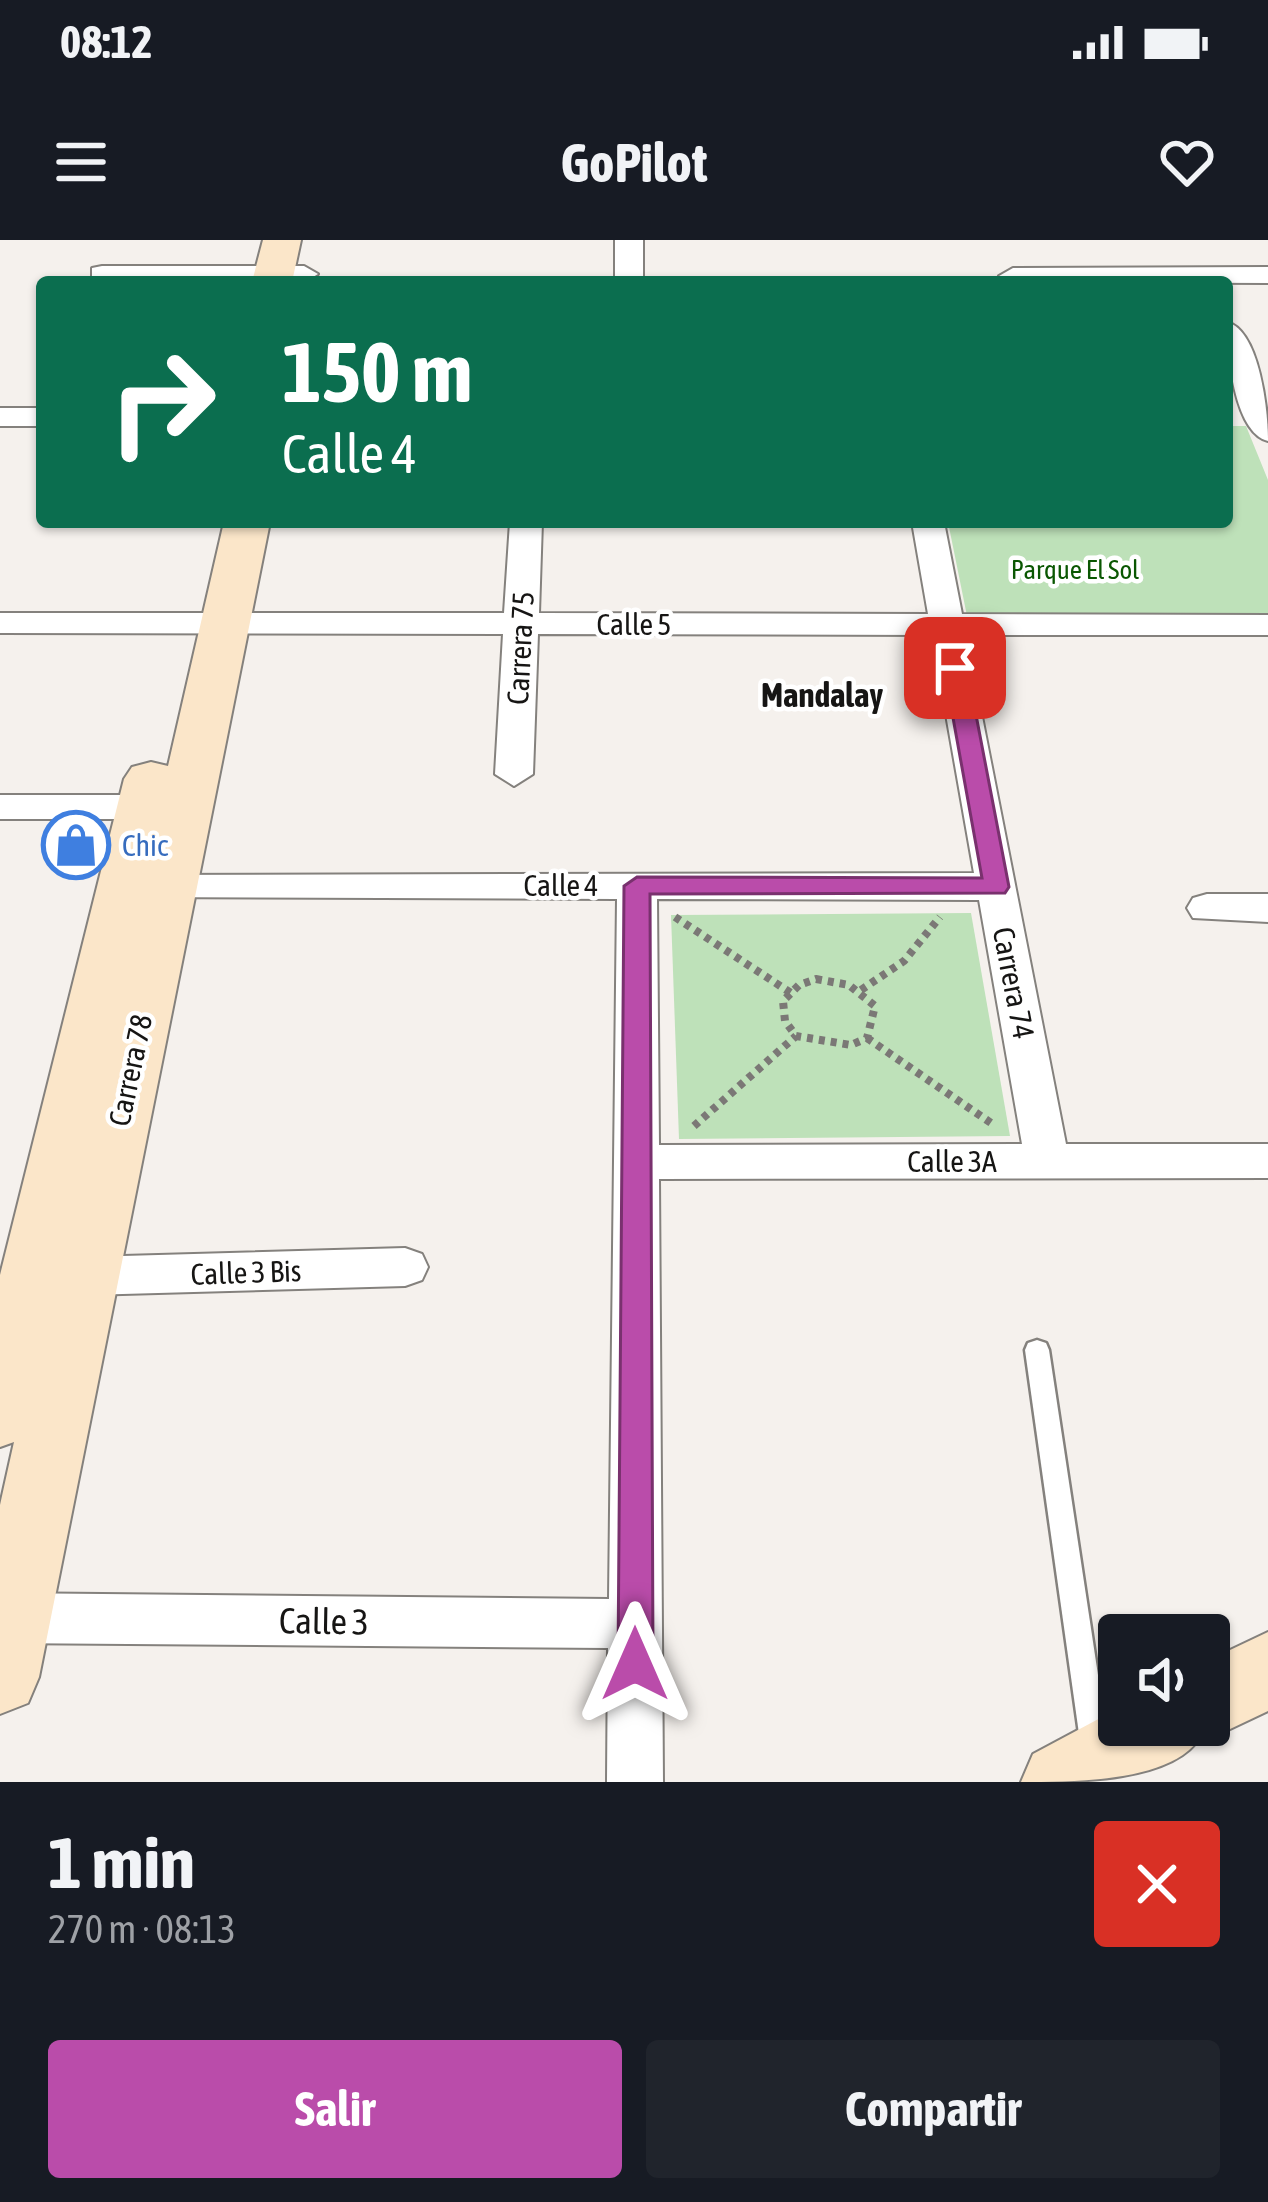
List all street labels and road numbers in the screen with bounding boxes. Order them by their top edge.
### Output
street label: Carrera 75 [500,591,540,705]
street label: Calle 5 [597,607,671,641]
street label: Calle 4 [524,868,598,902]
street label: Carrera 74 [987,924,1041,1042]
street label: Carrera 78 [102,1011,158,1129]
street label: Calle 3A [907,1144,997,1178]
street label: Calle 3 Bis [190,1253,302,1291]
street label: Calle 3 [279,1599,369,1643]

